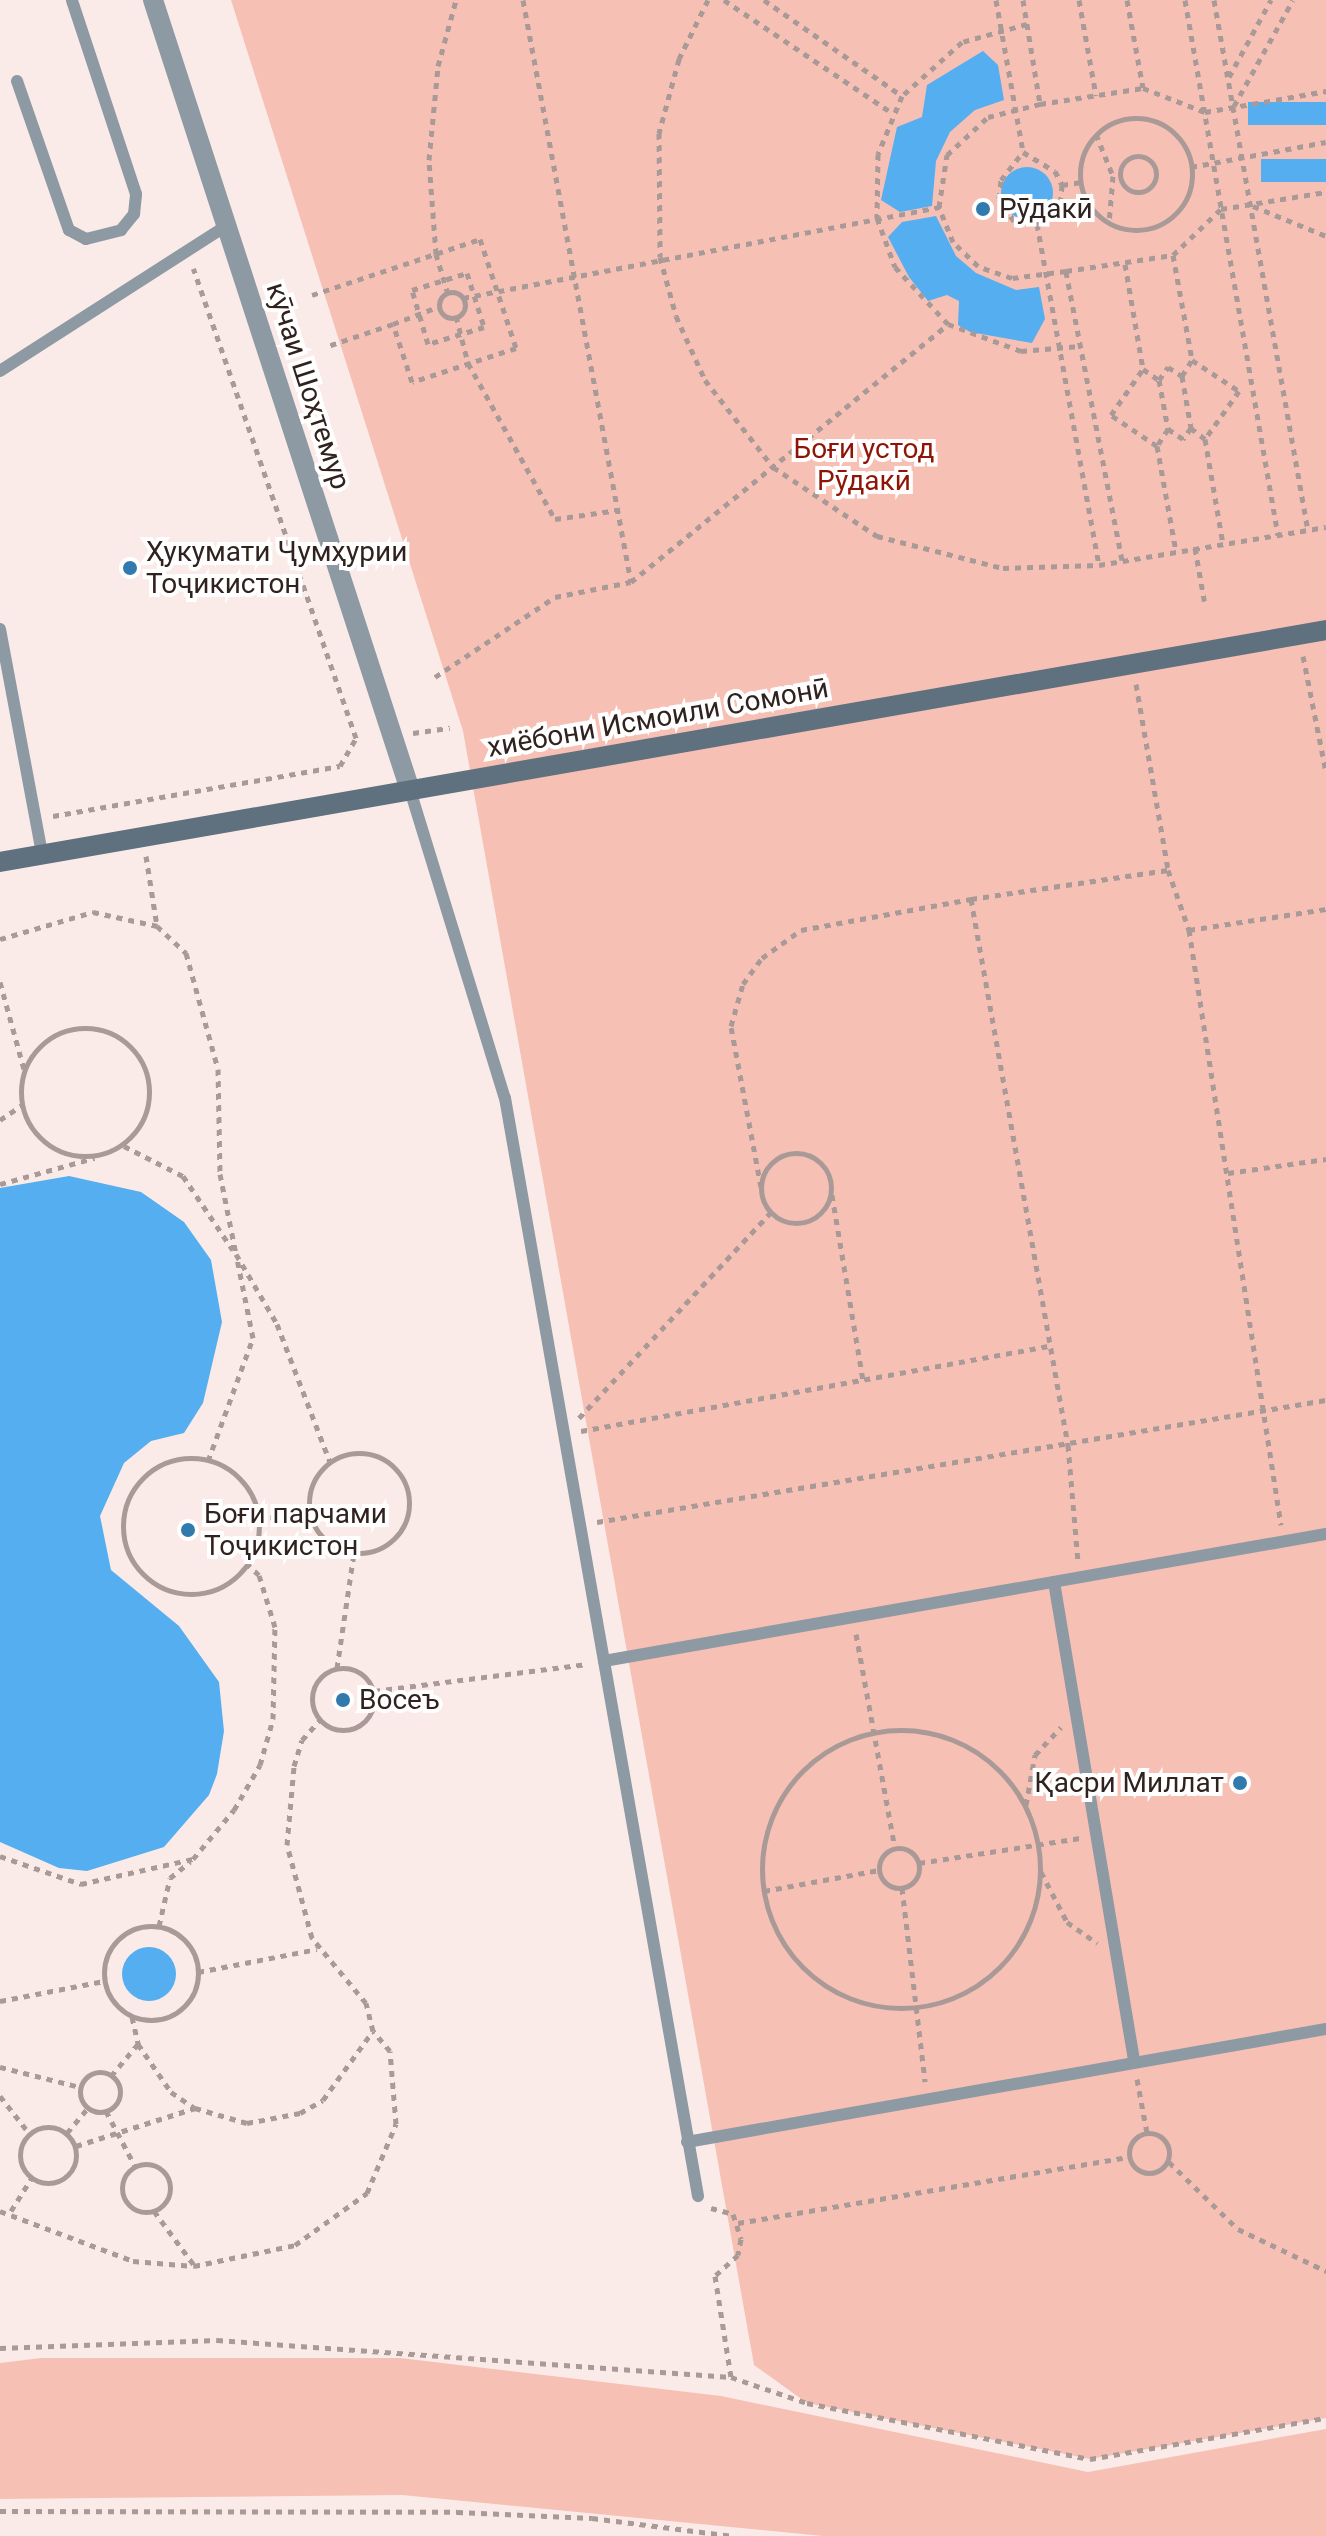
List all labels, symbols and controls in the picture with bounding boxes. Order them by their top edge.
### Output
place label: Рӯдакӣ [999,192,1093,226]
marker: Рӯдакӣ [974,200,992,218]
street label: кӯчаи Шоҳтемур [259,278,357,494]
park label: Боғи устод Рӯдакӣ [794,432,934,498]
place label: Ҳукумати Ҷумҳурии Тоҷикистон [146,535,407,601]
marker: Ҳукумати Ҷумҳурии Тоҷикистон [121,559,139,577]
street label: хиёбони Исмоили Сомонӣ [485,671,831,765]
place label: Боғи парчами Тоҷикистон [204,1497,387,1563]
marker: Боғи парчами Тоҷикистон [179,1521,197,1539]
place label: Восеъ [359,1683,439,1717]
marker: Восеъ [334,1691,352,1709]
place label: Қасри Миллат [1034,1766,1224,1800]
marker: Қасри Миллат [1231,1774,1249,1792]

